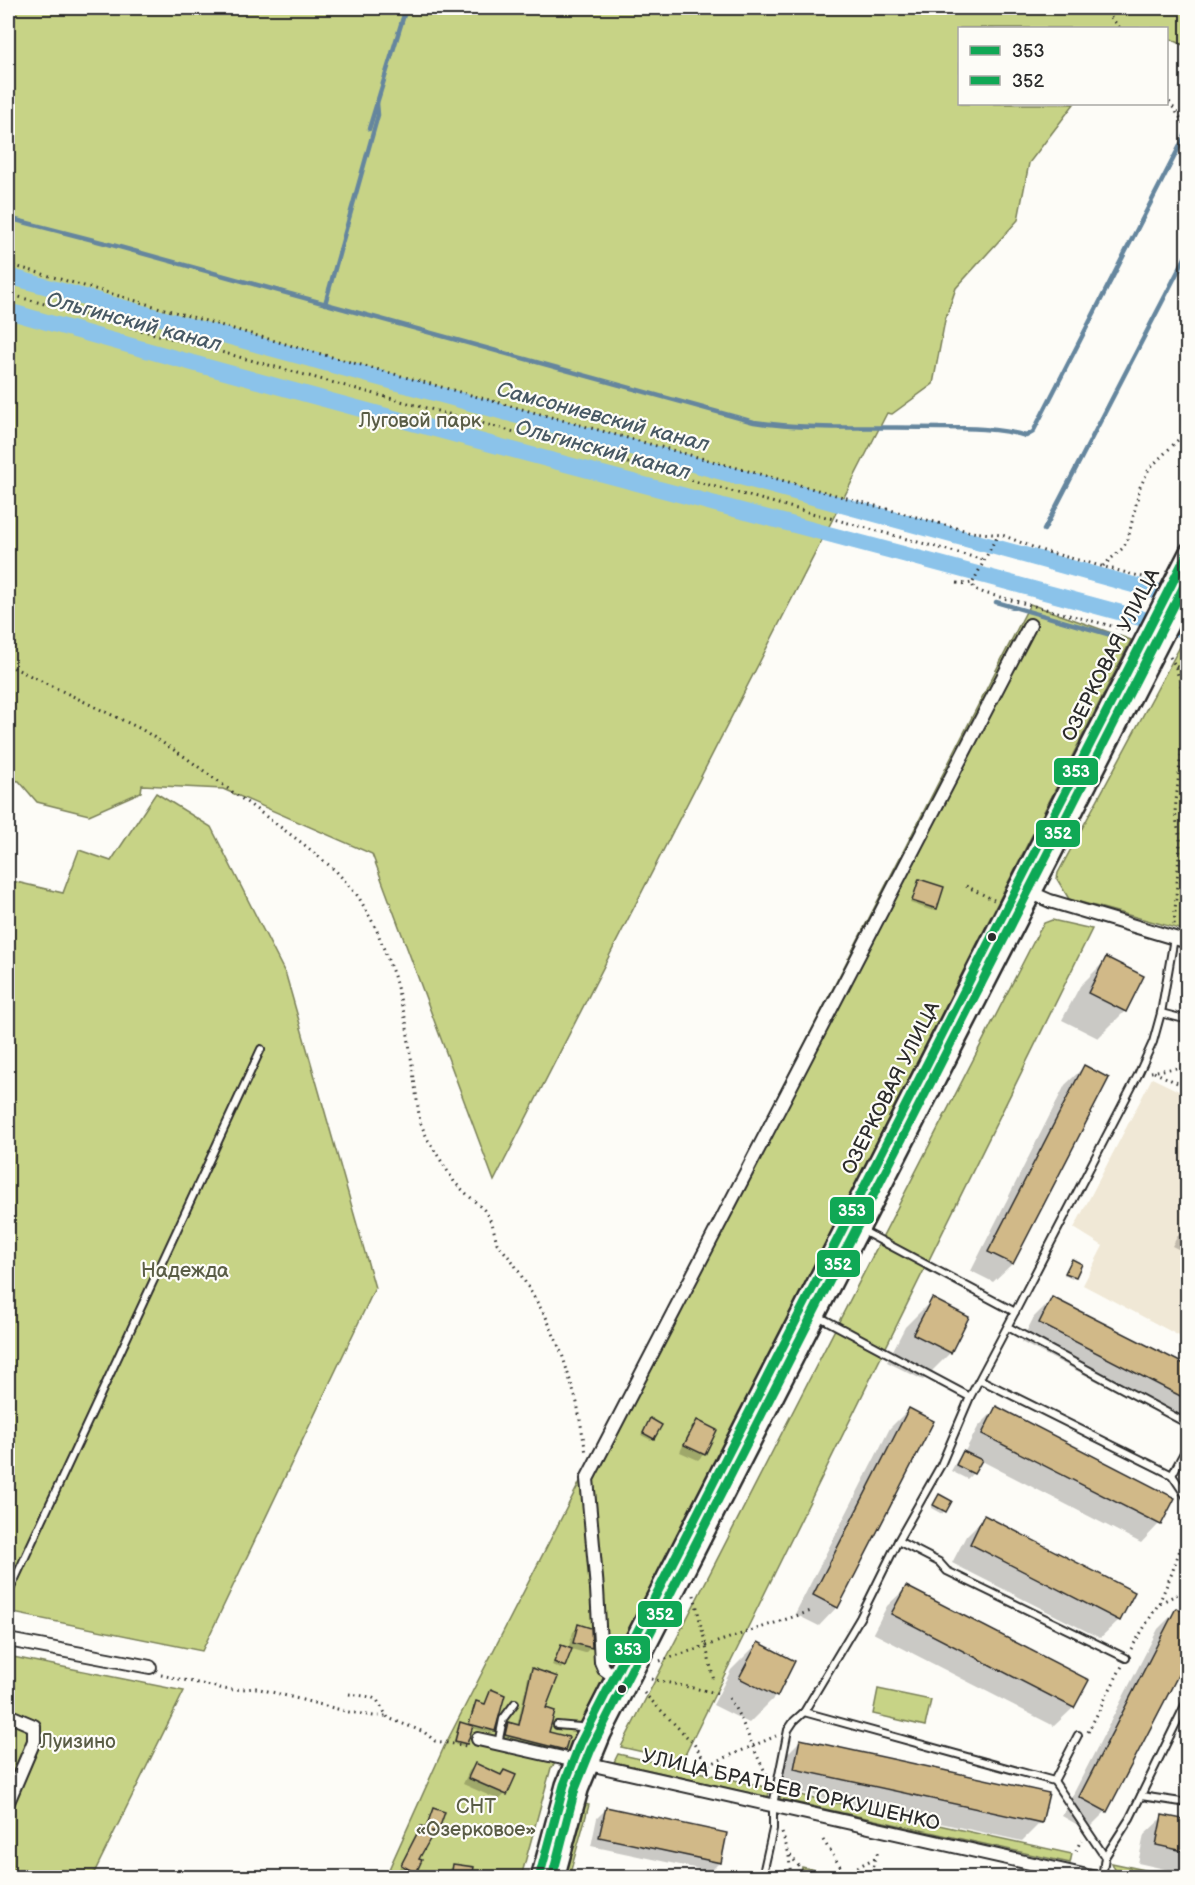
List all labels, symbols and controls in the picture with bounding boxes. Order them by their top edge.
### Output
legend [958,27,1168,105]
text: 353 [1012,41,1044,62]
text: 352 [1012,71,1044,92]
water label: Ольгинский канал [44,287,224,357]
water label: Самсониевский канал [494,377,712,457]
park label: Луговой парк [358,409,482,433]
water label: Ольгинский канал [513,415,693,485]
street label: ОЗЕРКОВАЯ УЛИЦА [1057,564,1165,746]
line badge: 353 [1053,757,1099,786]
text: 353 [1062,763,1090,782]
line badge: 352 [1035,819,1081,848]
text: 352 [1044,825,1072,844]
unlabelled marker [986,931,998,943]
street label: ОЗЕРКОВАЯ УЛИЦА [837,997,945,1179]
line badge: 353 [829,1196,875,1225]
text: 353 [838,1202,866,1221]
line badge: 352 [816,1249,861,1278]
text: 352 [824,1256,852,1275]
park label: Надежда [141,1259,229,1283]
line badge: 352 [637,1600,683,1628]
text: 352 [646,1606,674,1625]
line badge: 353 [605,1635,651,1664]
text: 353 [614,1641,642,1660]
unlabelled marker [616,1683,628,1695]
park label: Луизино [39,1730,116,1754]
street label: УЛИЦА БРАТЬЕВ ГОРКУШЕНКО [640,1744,942,1836]
park label: СНТ «Озерковое» [416,1795,536,1842]

